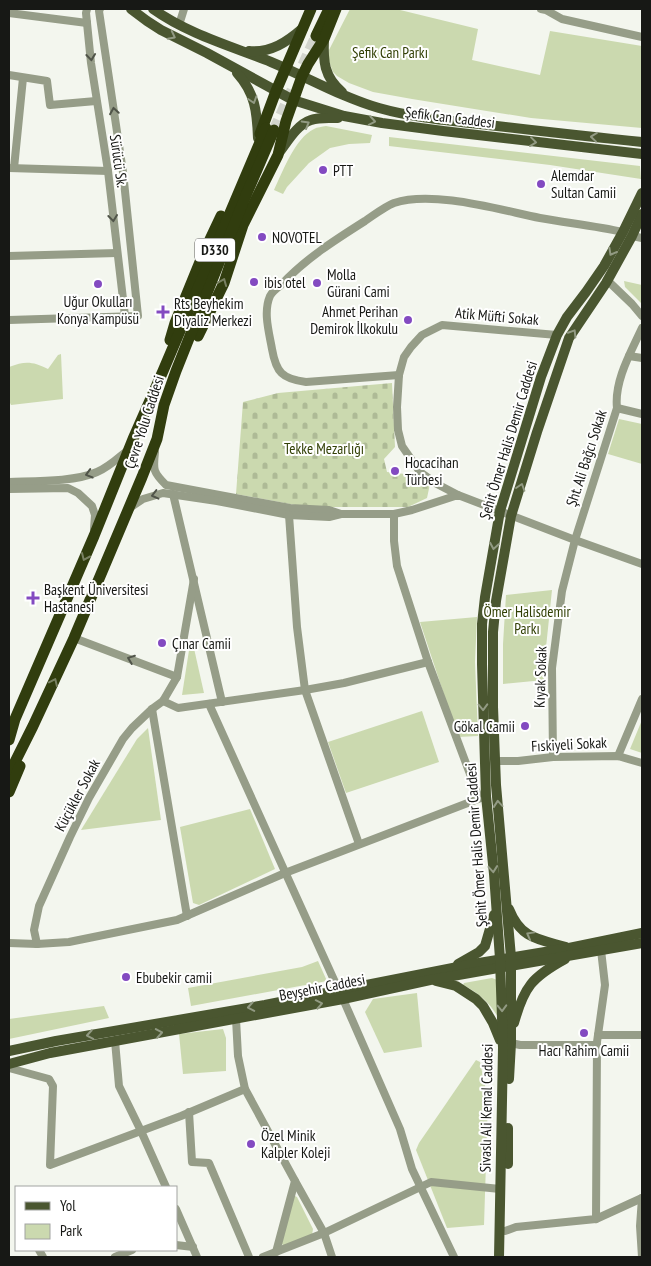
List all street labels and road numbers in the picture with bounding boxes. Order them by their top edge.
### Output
street label: Şefik Can Caddesi [404,102,496,132]
street label: Sürücü Sk. [106,133,132,189]
road number: D330 [195,238,235,262]
street label: Atik Müfti Sokak [454,303,540,329]
street label: Şehit Ömer Halis Demir Caddesi [475,358,541,522]
street label: Çevre Yolu Caddesi [120,373,168,471]
street label: Şht. Ali Bağcı Sokak [561,407,611,509]
street label: Kıyak Sokak [529,646,551,708]
street label: Fıskiyeli Sokak [531,733,608,755]
street label: Küçükler Sokak [50,755,104,834]
street label: Şehit Ömer Halis Demir Caddesi [461,762,491,928]
street label: Beyşehir Caddesi [277,969,367,1005]
street label: Sivaslı Ali Kemal Caddesi [475,1043,497,1173]

